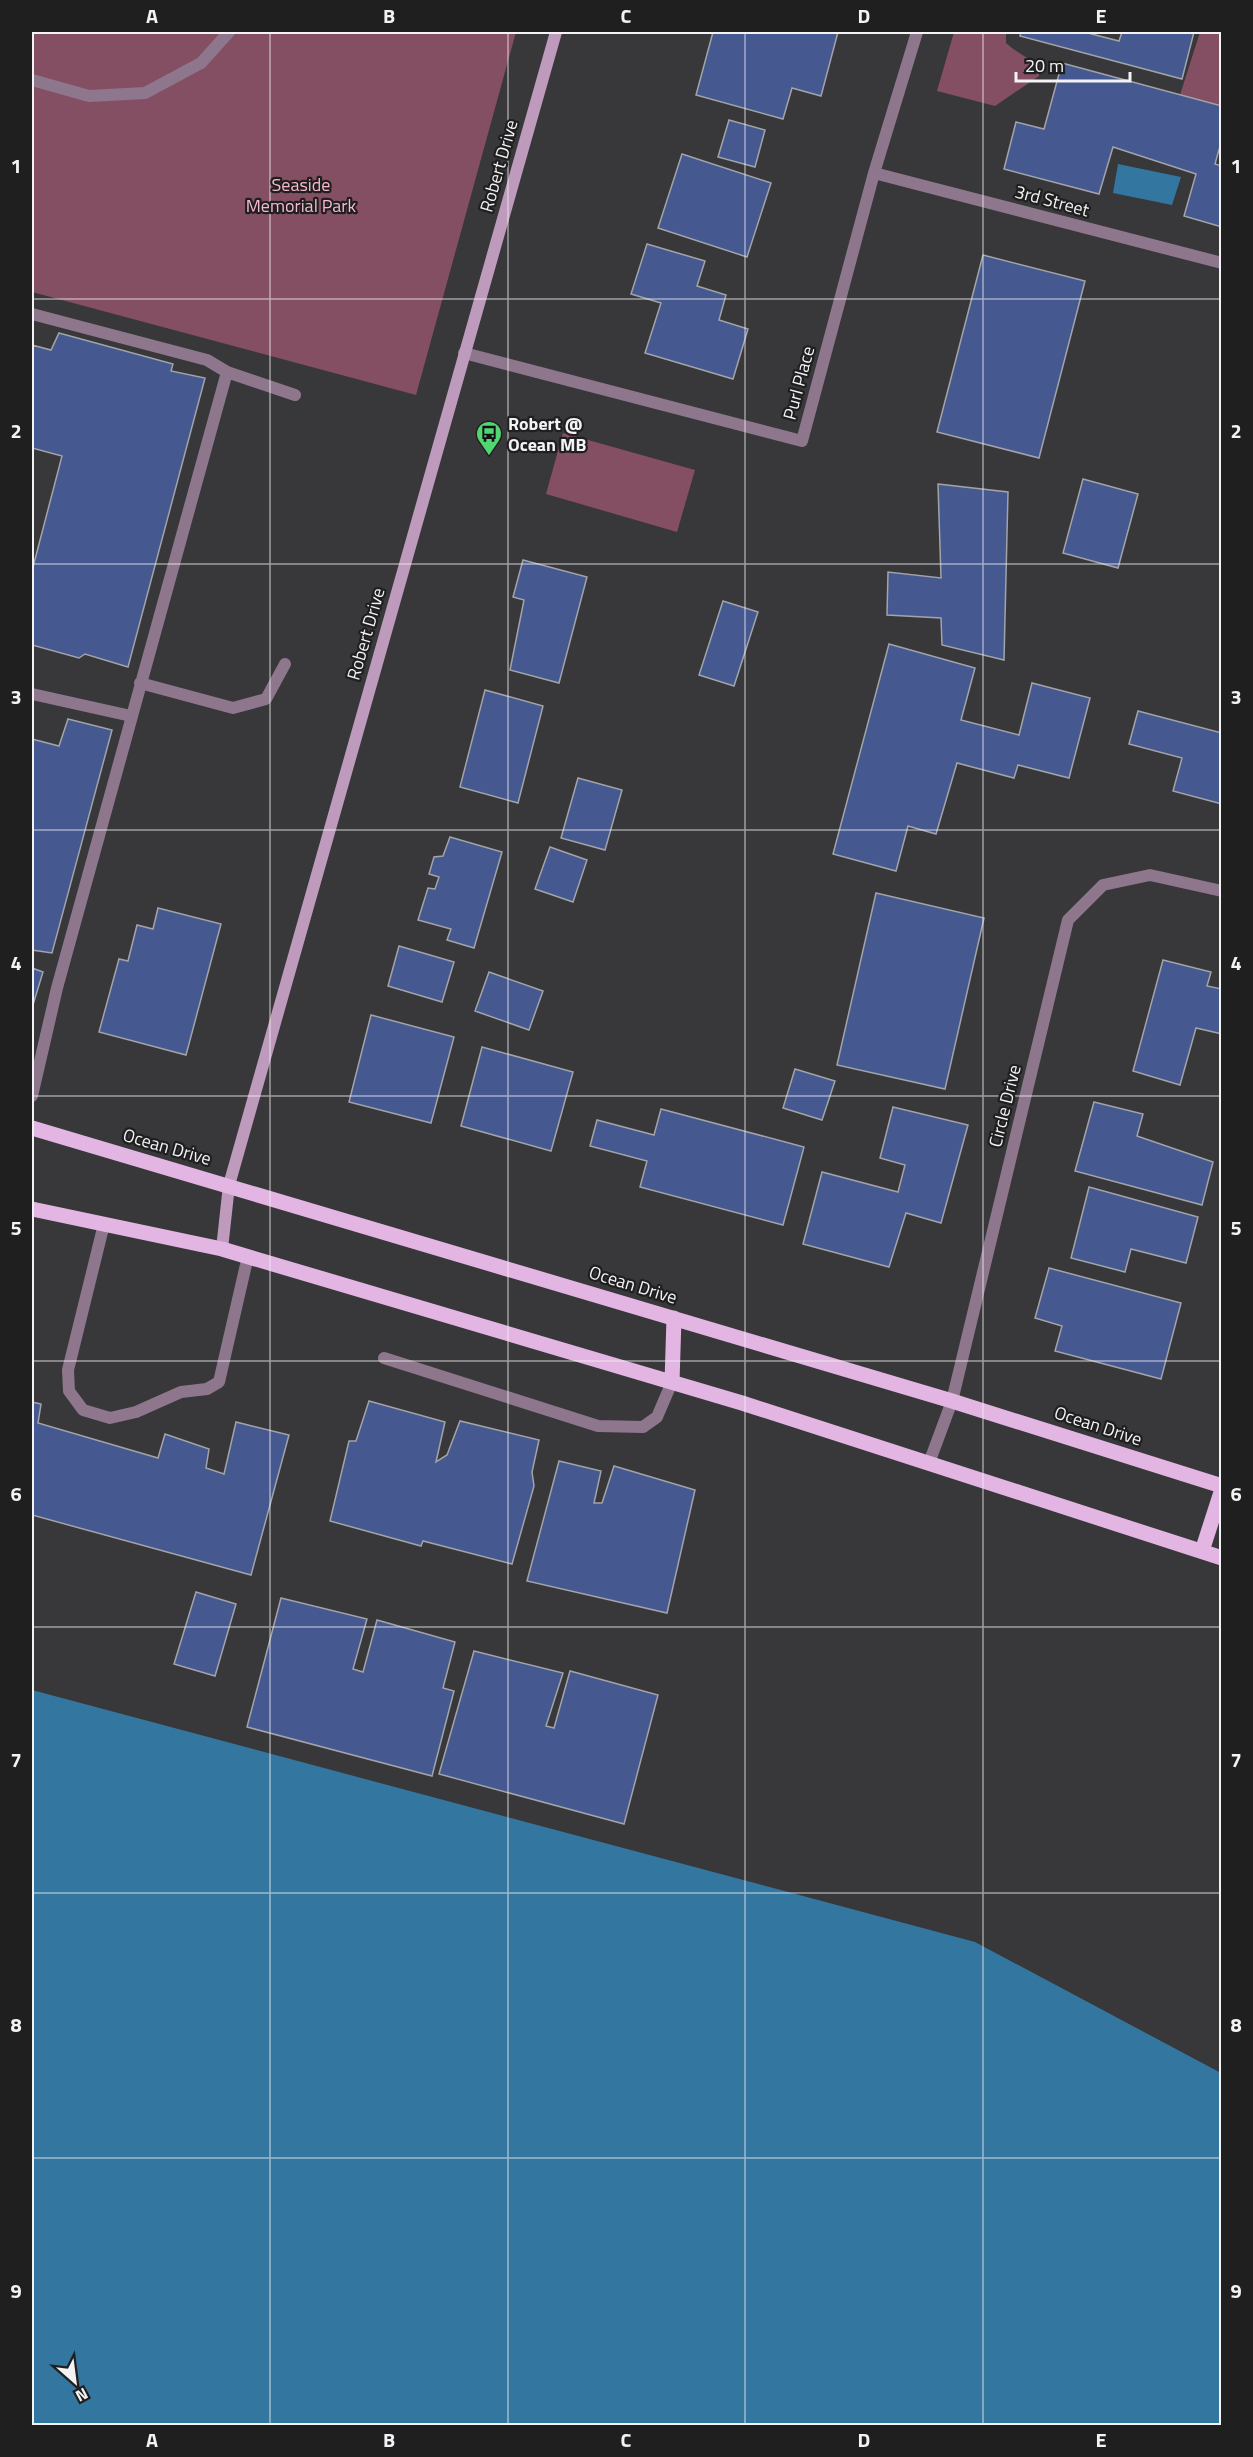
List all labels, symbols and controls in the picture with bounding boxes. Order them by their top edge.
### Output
text: A [146,0,158,31]
text: B [383,0,395,31]
text: C [621,0,632,31]
text: D [858,0,870,31]
text: E [1095,0,1107,31]
scale bar [1016,45,1130,83]
text: 20 m [1025,52,1064,79]
street label: Robert Drive [472,117,525,215]
text: 1 [10,150,22,181]
text: 1 [1230,150,1242,181]
park label: Seaside Memorial Park [246,171,357,219]
street label: 3rd Street [1012,178,1093,224]
street label: Purl Place [776,343,821,423]
place label: Robert @ Ocean MB [508,410,586,458]
text: 2 [10,415,22,446]
text: 2 [1230,415,1242,446]
bus stop icon: Robert @ Ocean MB [474,419,504,457]
street label: Robert Drive [339,585,392,683]
text: 3 [10,681,22,712]
text: 3 [1230,681,1242,712]
text: 4 [10,947,22,978]
text: 4 [1230,947,1242,978]
street label: Circle Drive [981,1062,1028,1150]
street label: Ocean Drive [120,1121,214,1172]
text: 5 [10,1212,22,1243]
text: 5 [1230,1212,1242,1243]
street label: Ocean Drive [586,1258,680,1311]
street label: Ocean Drive [1051,1399,1145,1452]
text: 6 [10,1478,22,1509]
text: 6 [1230,1478,1242,1509]
text: 7 [10,1744,22,1775]
text: 7 [1230,1744,1242,1775]
text: 8 [10,2009,22,2040]
text: 8 [1230,2009,1242,2040]
text: 9 [10,2275,22,2306]
text: 9 [1230,2275,1242,2306]
north arrow [45,2352,105,2412]
text: N [72,2382,93,2408]
text: A [146,2424,158,2455]
text: B [383,2424,395,2455]
text: C [621,2424,632,2455]
text: D [858,2424,870,2455]
text: E [1095,2424,1107,2455]

